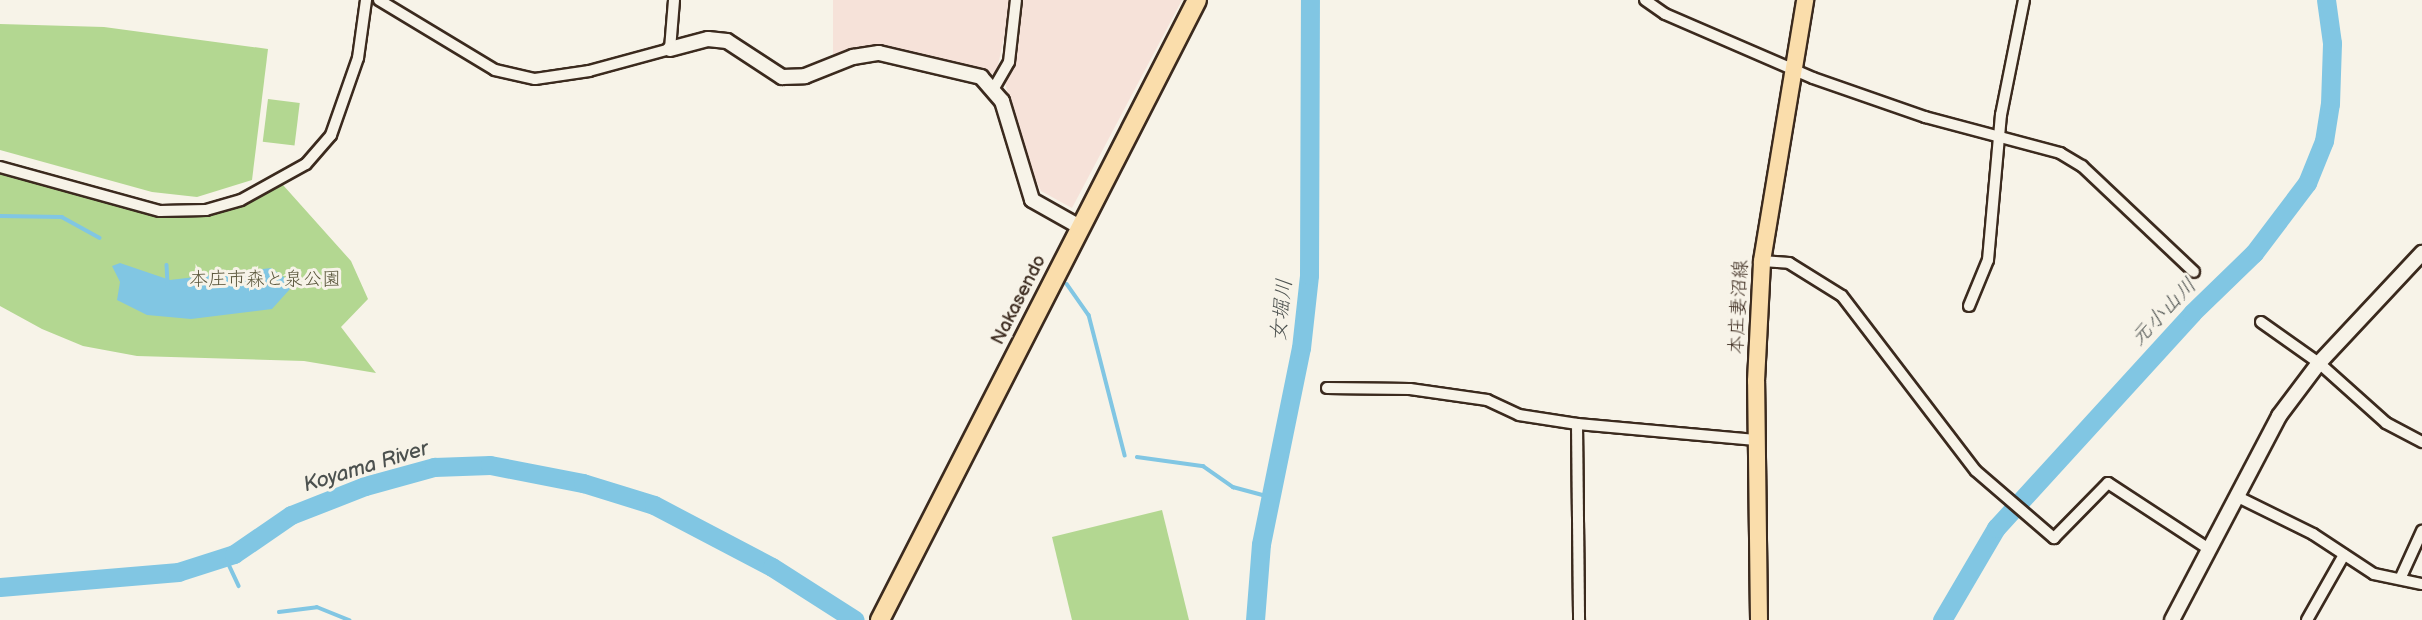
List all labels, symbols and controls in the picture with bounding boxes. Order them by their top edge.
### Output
street label: Nakasendo [987,251,1051,349]
street label: 本庄妻沼線 [1725,259,1753,355]
park label: 本庄市森と泉公園 [189,269,341,291]
water label: 元小山川 [2126,273,2202,351]
water label: 女堀川 [1266,277,1298,343]
water label: Koyama River [300,436,432,498]

